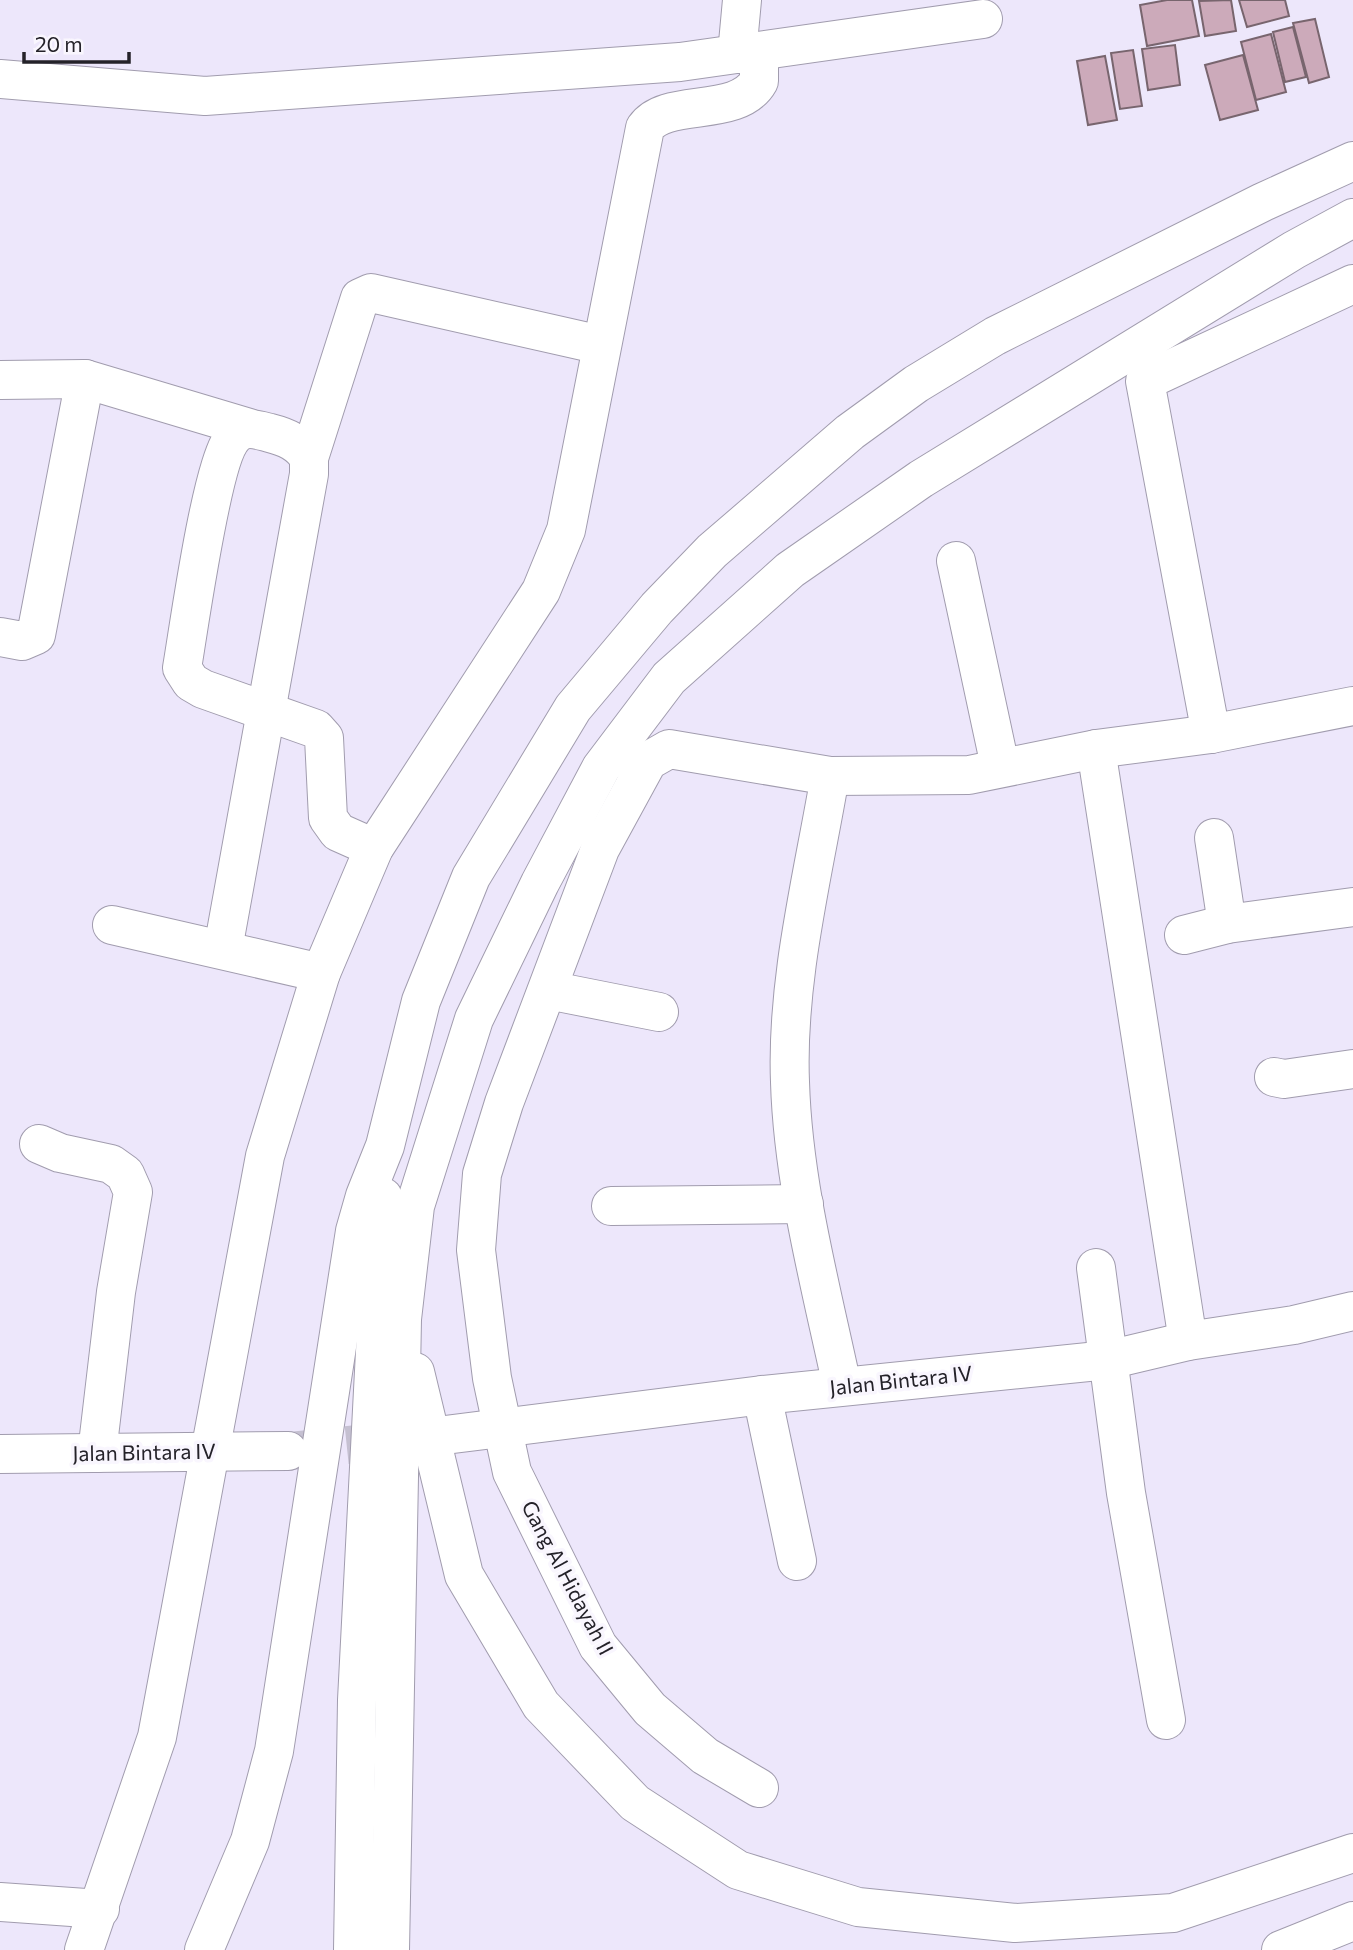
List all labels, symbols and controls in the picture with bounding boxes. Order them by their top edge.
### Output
scale bar [24,21,130,65]
text: 20 m [35,31,83,56]
street label: Jalan Bintara IV [828,1360,974,1399]
street label: Jalan Bintara IV [72,1438,216,1465]
street label: Gang Al Hidayah II [517,1496,620,1659]

